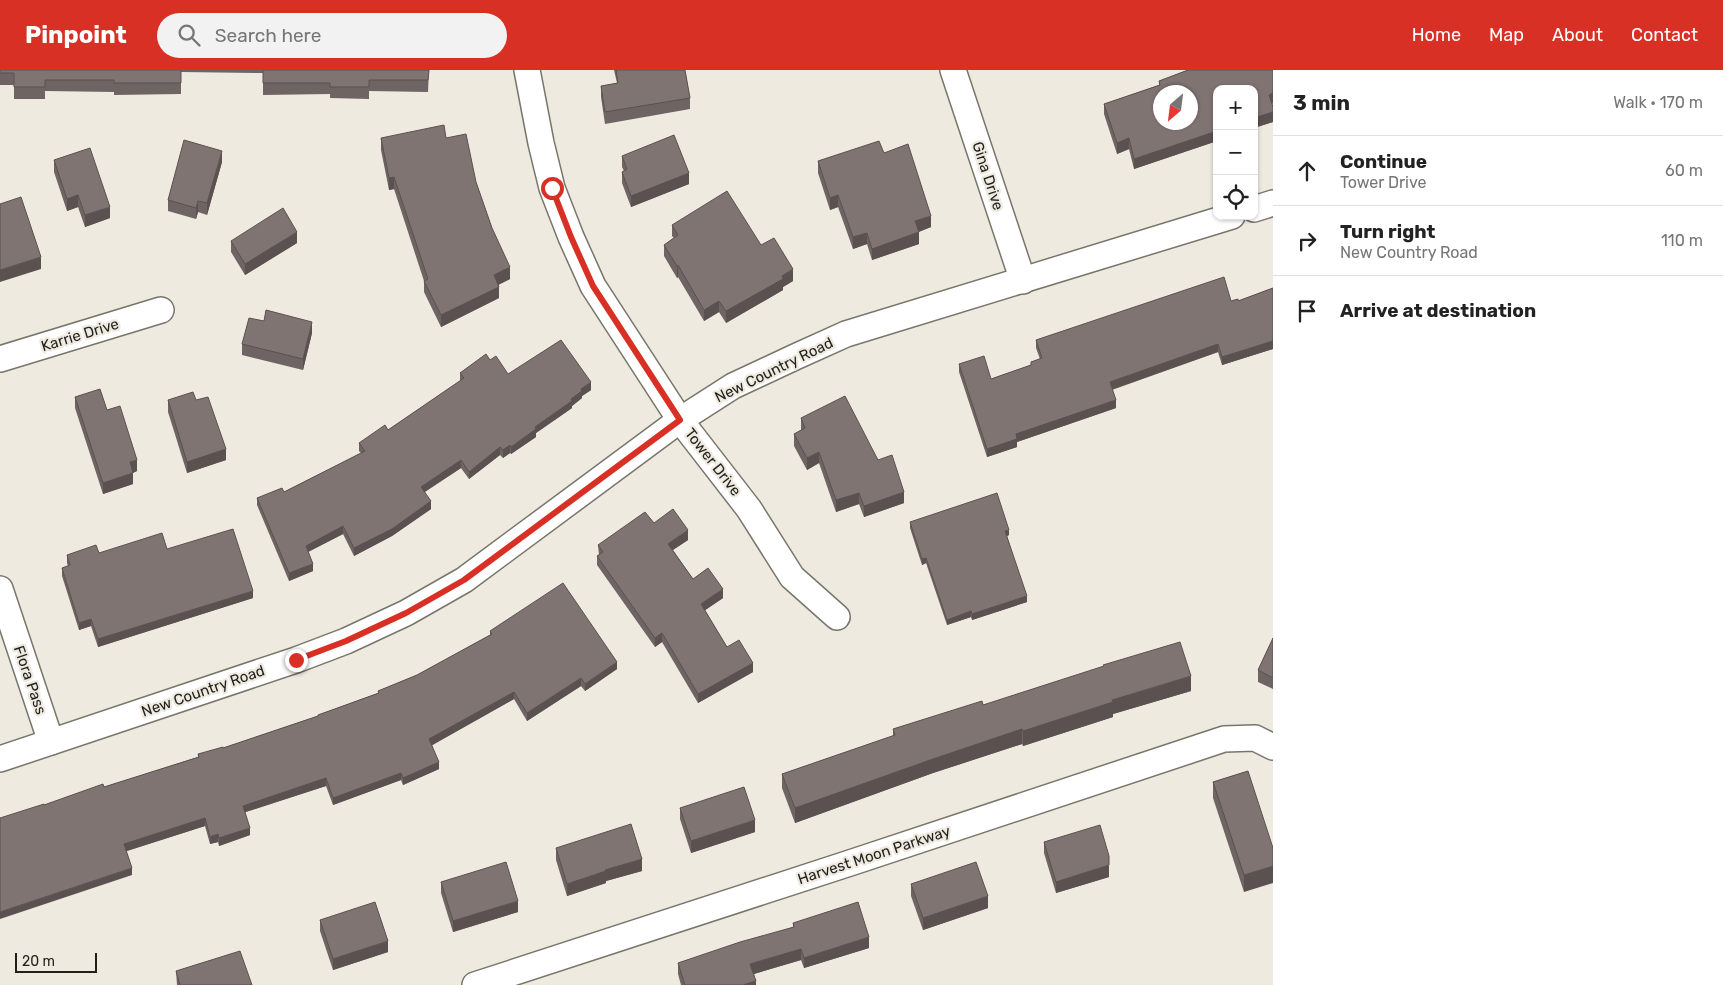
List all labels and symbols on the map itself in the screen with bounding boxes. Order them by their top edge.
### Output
north arrow [1153,85,1198,130]
street label: Gina Drive [968,139,1008,213]
route start [541,177,564,200]
street label: Karrie Drive [39,315,121,355]
street label: New Country Road [712,334,836,406]
street label: Tower Drive [681,425,745,499]
street label: Flora Pass [10,643,50,717]
route end [285,649,308,672]
street label: New Country Road [139,661,267,721]
street label: Harvest Moon Parkway [795,822,953,888]
scale bar [15,950,98,973]

